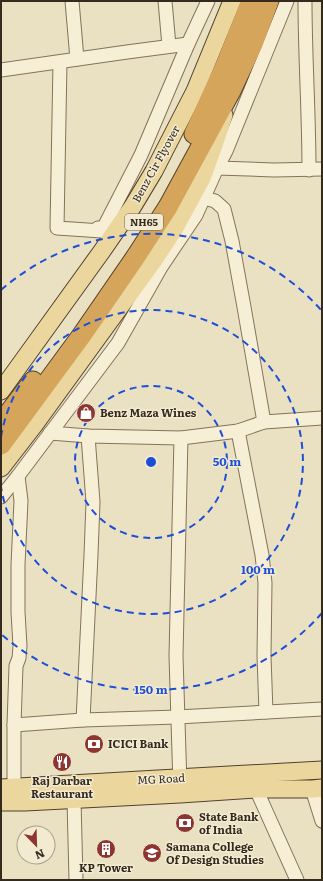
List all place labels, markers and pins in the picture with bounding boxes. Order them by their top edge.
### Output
shop icon: Benz Maza Wines [75,402,97,424]
place label: Benz Maza Wines [100,404,197,420]
centre of rings [144,455,158,469]
bank icon: ICICI Bank [83,733,105,755]
place label: ICICI Bank [108,735,169,751]
restaurant icon: Raj Darbar Restaurant [51,751,73,773]
place label: Raj Darbar Restaurant [31,772,93,801]
place label: State Bank of India [199,808,259,837]
bank icon: State Bank of India [174,812,196,834]
building icon: KP Tower [95,838,117,860]
place label: Samana College Of Design Studies [166,838,264,867]
school or university icon: Samana College Of Design Studies [141,842,163,864]
place label: KP Tower [79,859,133,875]

